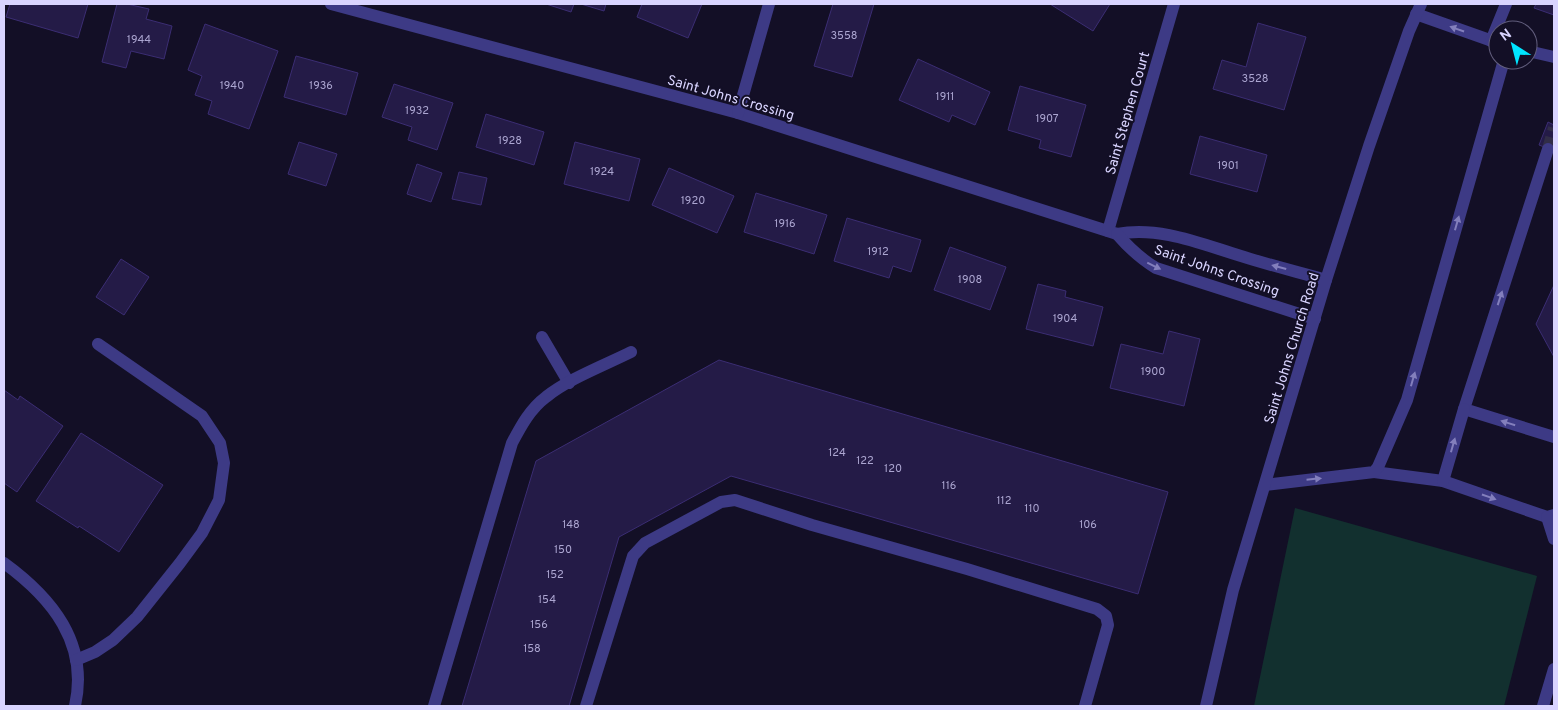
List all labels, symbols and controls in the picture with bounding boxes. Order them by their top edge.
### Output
north arrow [1488,20,1538,70]
one-way arrow [1449,25,1464,33]
text: N [1497,26,1515,46]
house number: 3558 [830,29,858,43]
house number: 1944 [127,33,151,47]
street label: Saint Stephen Court [1103,50,1154,177]
street label: Saint Johns Crossing [665,72,796,125]
house number: 3528 [1242,72,1268,86]
house number: 1940 [220,79,244,93]
house number: 1936 [309,79,333,93]
house number: 1911 [936,90,954,104]
house number: 1932 [405,104,429,118]
house number: 1907 [1035,112,1059,126]
house number: 1928 [498,134,522,148]
house number: 1901 [1217,159,1239,173]
house number: 1924 [590,165,614,179]
house number: 1920 [681,194,705,208]
one-way arrow [1454,215,1462,230]
house number: 1916 [774,217,796,231]
street label: Saint Johns Crossing [1152,242,1281,301]
house number: 1912 [867,245,889,259]
one-way arrow [1147,262,1161,270]
one-way arrow [1272,263,1287,271]
street label: Saint Johns Church Road [1261,271,1324,426]
house number: 1908 [958,273,982,287]
one-way arrow [1497,291,1504,306]
house number: 1904 [1053,312,1077,326]
house number: 1900 [1141,365,1165,379]
one-way arrow [1409,372,1417,387]
one-way arrow [1500,418,1515,426]
one-way arrow [1450,437,1458,452]
house number: 124 [828,446,846,460]
house number: 122 [856,454,874,468]
house number: 120 [884,462,902,476]
one-way arrow [1306,475,1322,483]
house number: 116 [942,479,956,493]
one-way arrow [1482,493,1497,501]
house number: 112 [997,494,1011,508]
house number: 110 [1024,502,1040,516]
house number: 148 [562,518,580,532]
house number: 106 [1079,518,1097,532]
house number: 150 [554,543,572,557]
house number: 152 [546,568,564,582]
house number: 154 [538,593,556,607]
house number: 156 [530,618,548,632]
house number: 158 [523,642,541,656]

